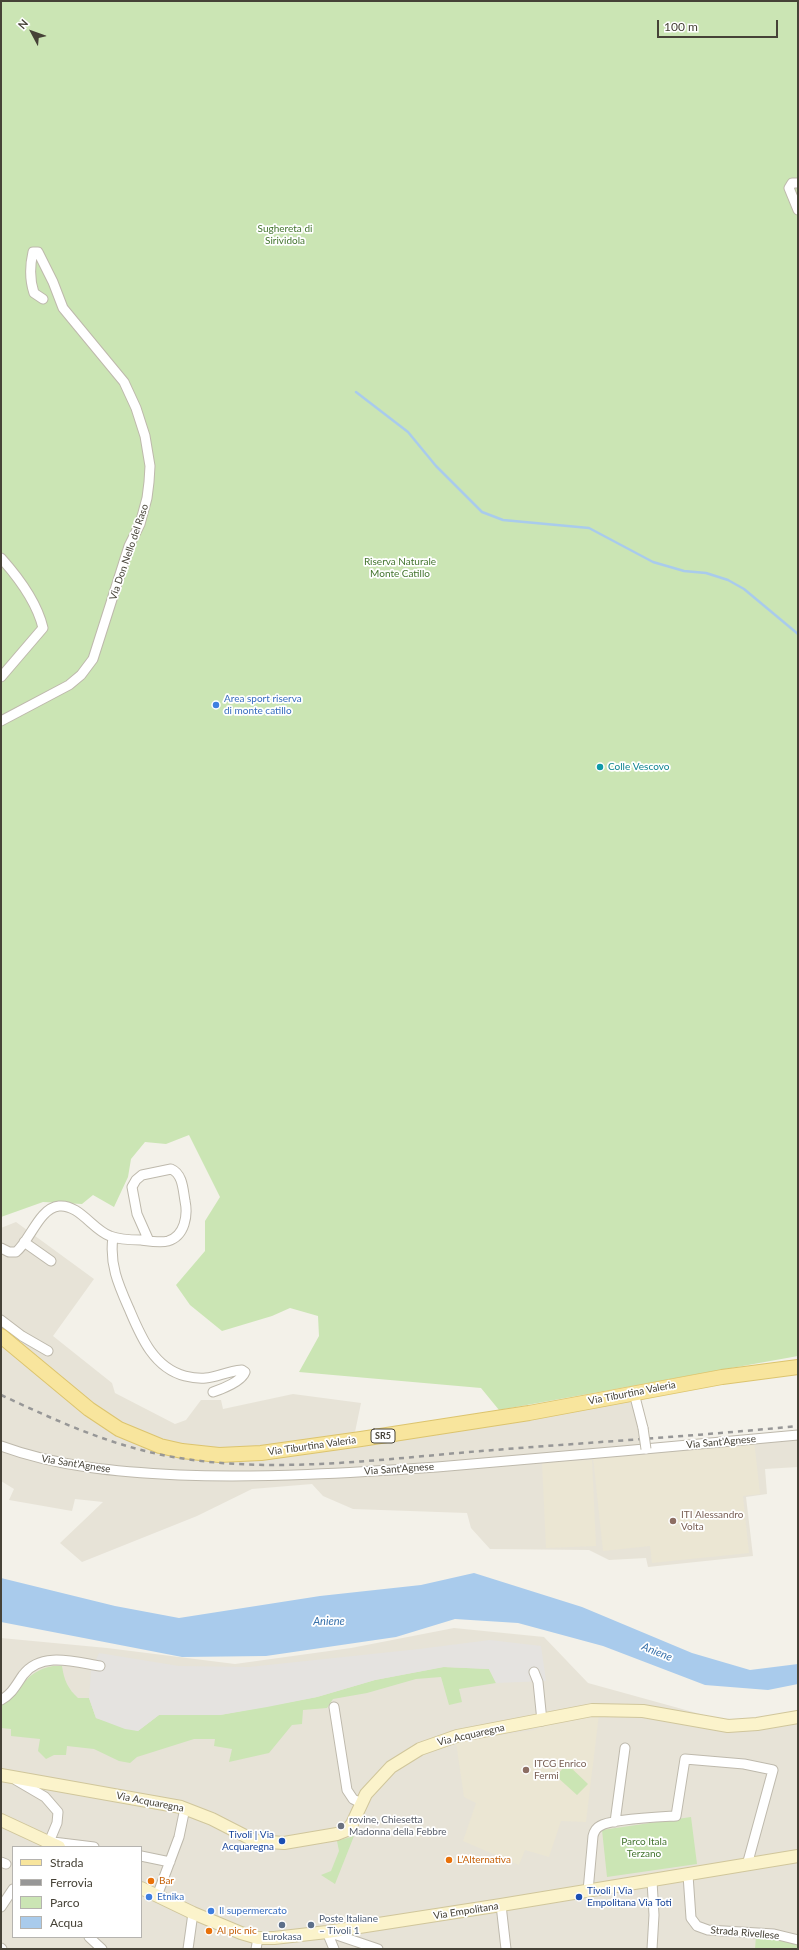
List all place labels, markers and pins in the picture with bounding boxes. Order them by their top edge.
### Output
place label: Area sport riserva di monte catillo [224,693,302,716]
marker: Area sport riserva di monte catillo [211,700,221,710]
place label: Colle Vescovo [608,761,669,773]
marker: Colle Vescovo [595,762,605,772]
place label: ITI Alessandro Volta [681,1509,743,1532]
marker: ITI Alessandro Volta [668,1516,678,1526]
place label: ITCG Enrico Fermi [534,1758,586,1782]
marker: ITCG Enrico Fermi [521,1765,531,1775]
place label: rovine, Chiesetta Madonna della Febbre [349,1814,447,1838]
marker: rovine, Chiesetta Madonna della Febbre [336,1821,346,1831]
place label: Tivoli | Via Acquaregna [222,1829,274,1852]
marker: Tivoli | Via Acquaregna [277,1836,287,1846]
place label: L’Alternativa [457,1854,511,1866]
marker: L’Alternativa [444,1855,454,1865]
place label: Bar [159,1875,174,1887]
marker: Bar [146,1876,156,1886]
place label: Tivoli | Via Empolitana Via Toti [587,1885,672,1908]
place label: Etnika [157,1891,184,1903]
marker: Etnika [144,1892,154,1902]
marker: Tivoli | Via Empolitana Via Toti [574,1892,584,1902]
place label: Il supermercato [219,1905,287,1917]
marker: Il supermercato [206,1906,216,1916]
place label: Poste Italiane – Tivoli 1 [319,1913,378,1936]
marker: Eurokasa [277,1920,287,1930]
marker: Poste Italiane – Tivoli 1 [306,1920,316,1930]
place label: Al pic nic [217,1925,257,1937]
marker: Al pic nic [204,1926,214,1936]
place label: Eurokasa [262,1931,302,1943]

